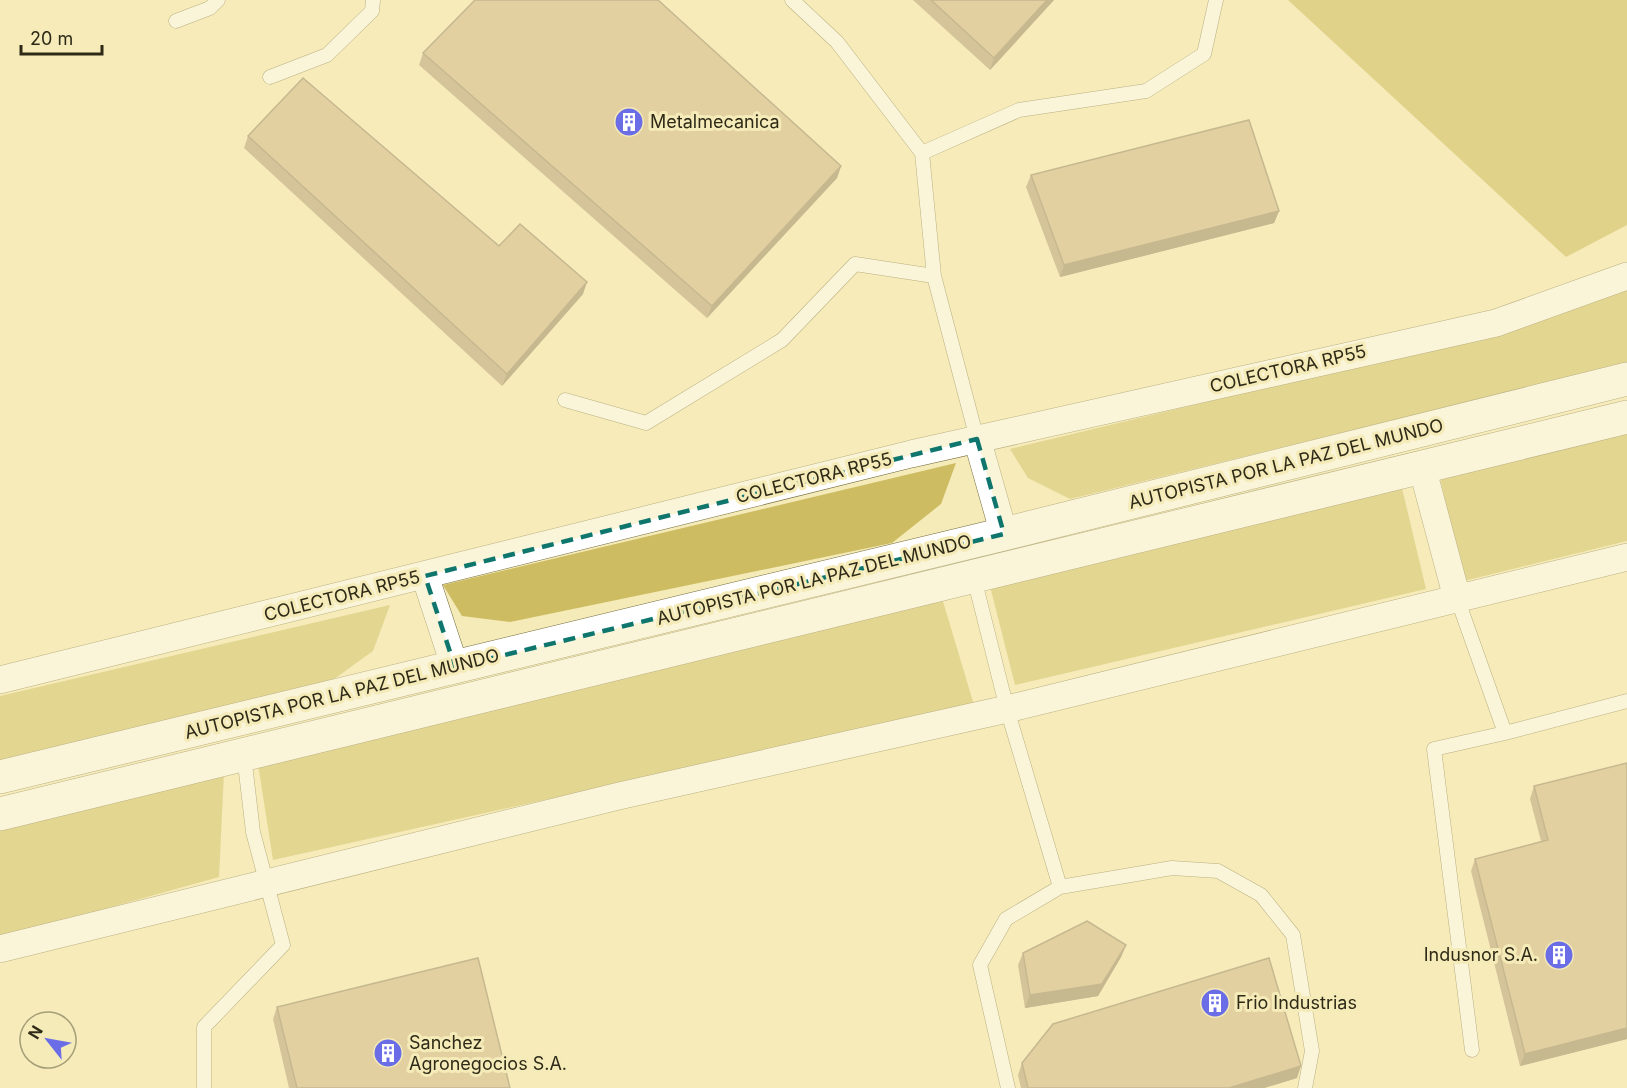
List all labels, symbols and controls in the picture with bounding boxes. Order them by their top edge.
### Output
scale bar [21,18,102,56]
text: 20 m [30,28,73,49]
building icon: Metalmecanica [613,106,645,138]
place label: Metalmecanica [650,111,780,132]
street label: COLECTORA RP55 [1208,340,1368,397]
street label: AUTOPISTA POR LA PAZ DEL MUNDO [1126,414,1445,513]
street label: COLECTORA RP55 [734,448,894,507]
street label: AUTOPISTA POR LA PAZ DEL MUNDO [654,530,973,629]
street label: COLECTORA RP55 [262,566,422,625]
street label: AUTOPISTA POR LA PAZ DEL MUNDO [182,644,501,743]
building icon: Indusnor S.A. [1543,939,1575,971]
place label: Indusnor S.A. [1424,944,1538,965]
building icon: Frio Industrias [1199,987,1231,1019]
place label: Frio Industrias [1236,992,1357,1013]
north arrow [18,1010,78,1070]
text: N [23,1022,47,1043]
place label: Sanchez Agronegocios S.A. [409,1032,567,1074]
building icon: Sanchez Agronegocios S.A. [372,1037,404,1069]

